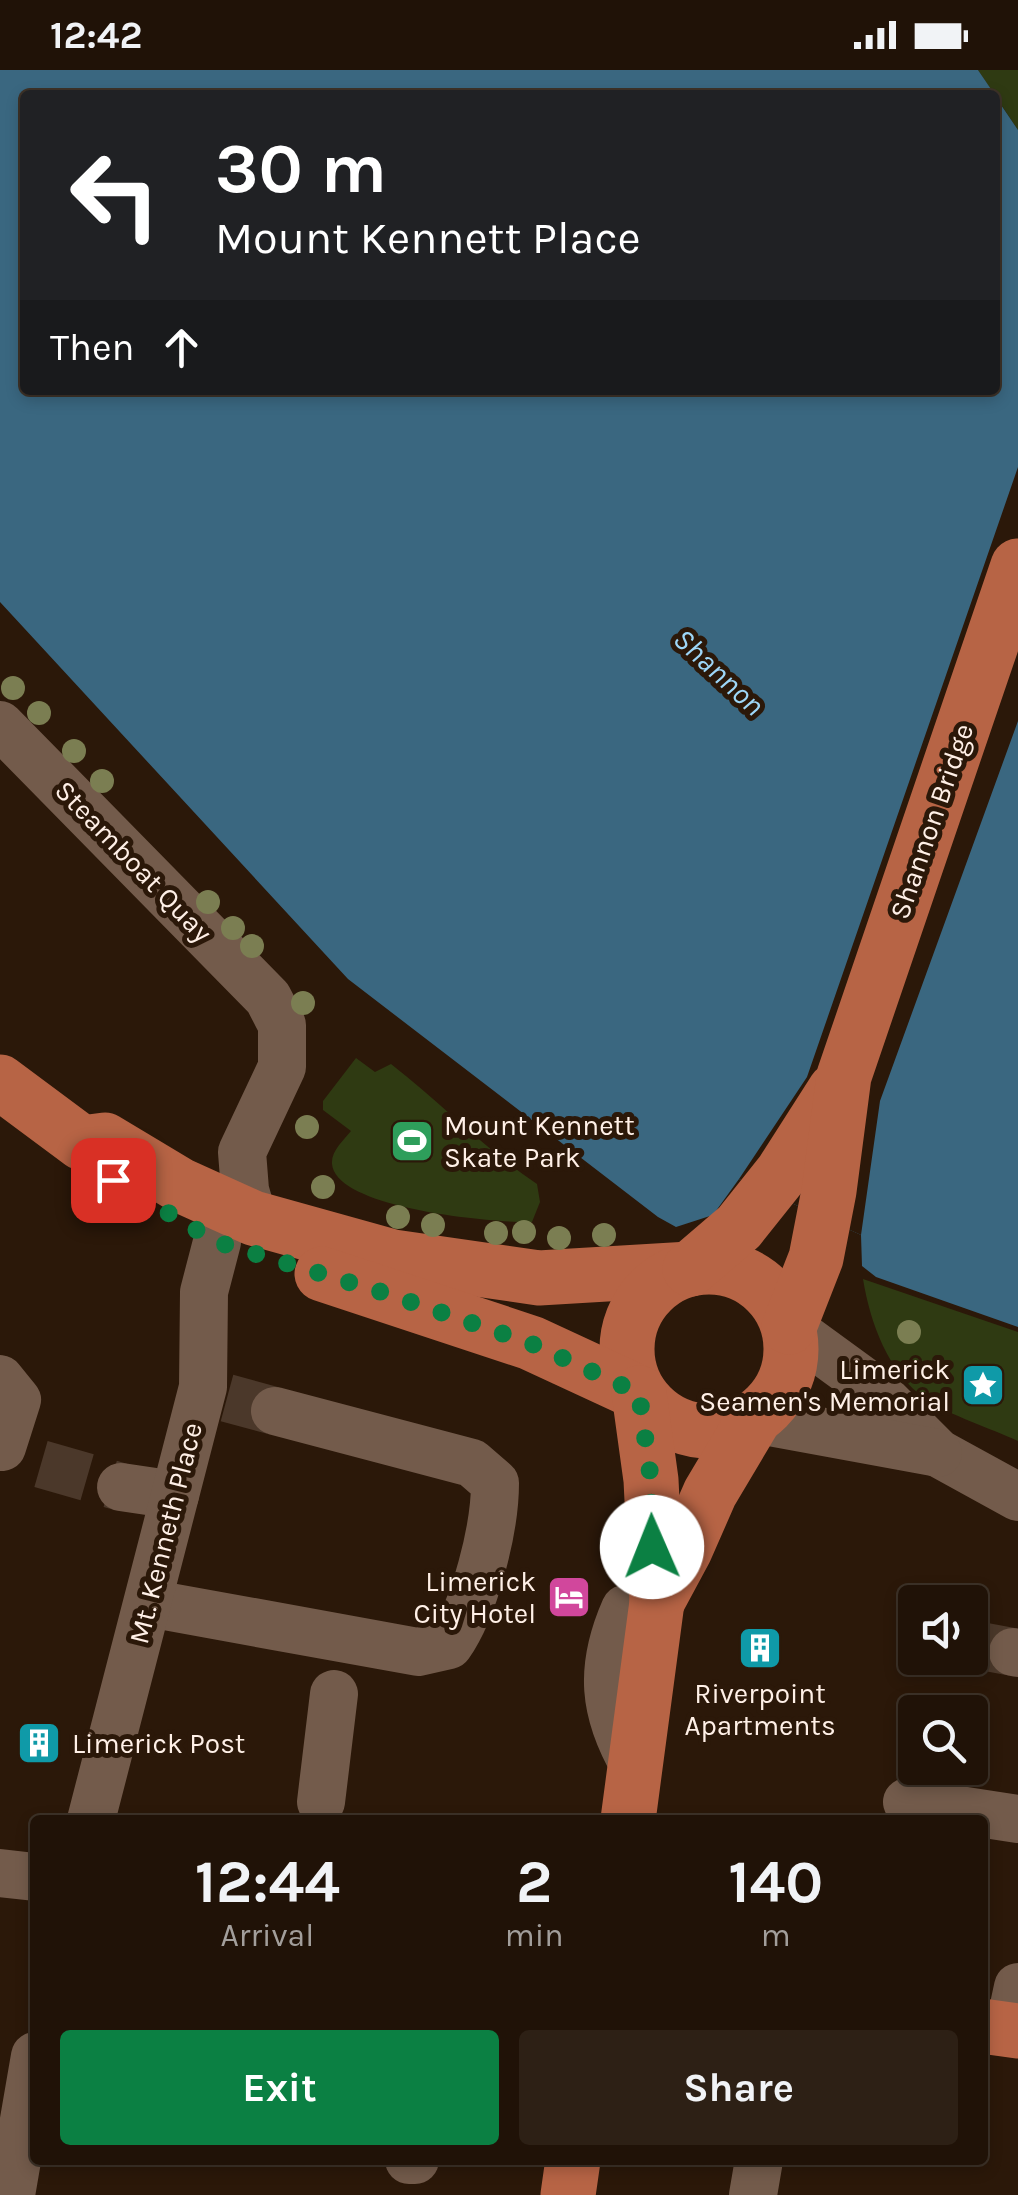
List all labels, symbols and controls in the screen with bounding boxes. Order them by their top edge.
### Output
text: 12:42 [50,13,142,58]
text: 30 m [215,128,387,210]
icon: left [50,130,180,260]
text: Mount Kennett Place [215,212,641,264]
icon: ahead [154,320,209,375]
text: Then [50,325,134,370]
water label: Shannon [666,621,772,723]
street label: Shannon Bridge [883,719,980,923]
street label: Steamboat Quay [48,774,219,949]
place label: Mount Kennett Skate Park [444,1109,635,1174]
sports icon: Mount Kennett Skate Park [389,1118,435,1164]
pin [71,1138,156,1223]
icon: arrive [86,1153,141,1208]
place label: Limerick Seamen's Memorial [699,1353,950,1418]
place icon: Limerick Seamen's Memorial [960,1362,1006,1408]
street label: Mt. Kenneth Place [122,1419,209,1647]
position arrow [600,1495,704,1599]
place label: Limerick City Hotel [414,1565,536,1630]
hotel icon: Limerick City Hotel [546,1574,592,1620]
map controls [898,1585,988,1785]
button: sound [898,1585,988,1675]
building icon: Riverpoint Apartments [737,1625,783,1671]
place label: Riverpoint Apartments [684,1677,836,1742]
button: search [898,1695,988,1785]
building icon: Limerick Post [16,1720,62,1766]
place label: Limerick Post [72,1727,245,1760]
text: 12:44 [195,1847,340,1917]
text: 2 [516,1847,552,1917]
text: 140 [728,1847,823,1917]
text: Arrival [220,1917,314,1954]
text: min [505,1917,564,1954]
text: m [761,1917,791,1954]
button: Exit [60,2030,499,2145]
button: Share [519,2030,958,2145]

